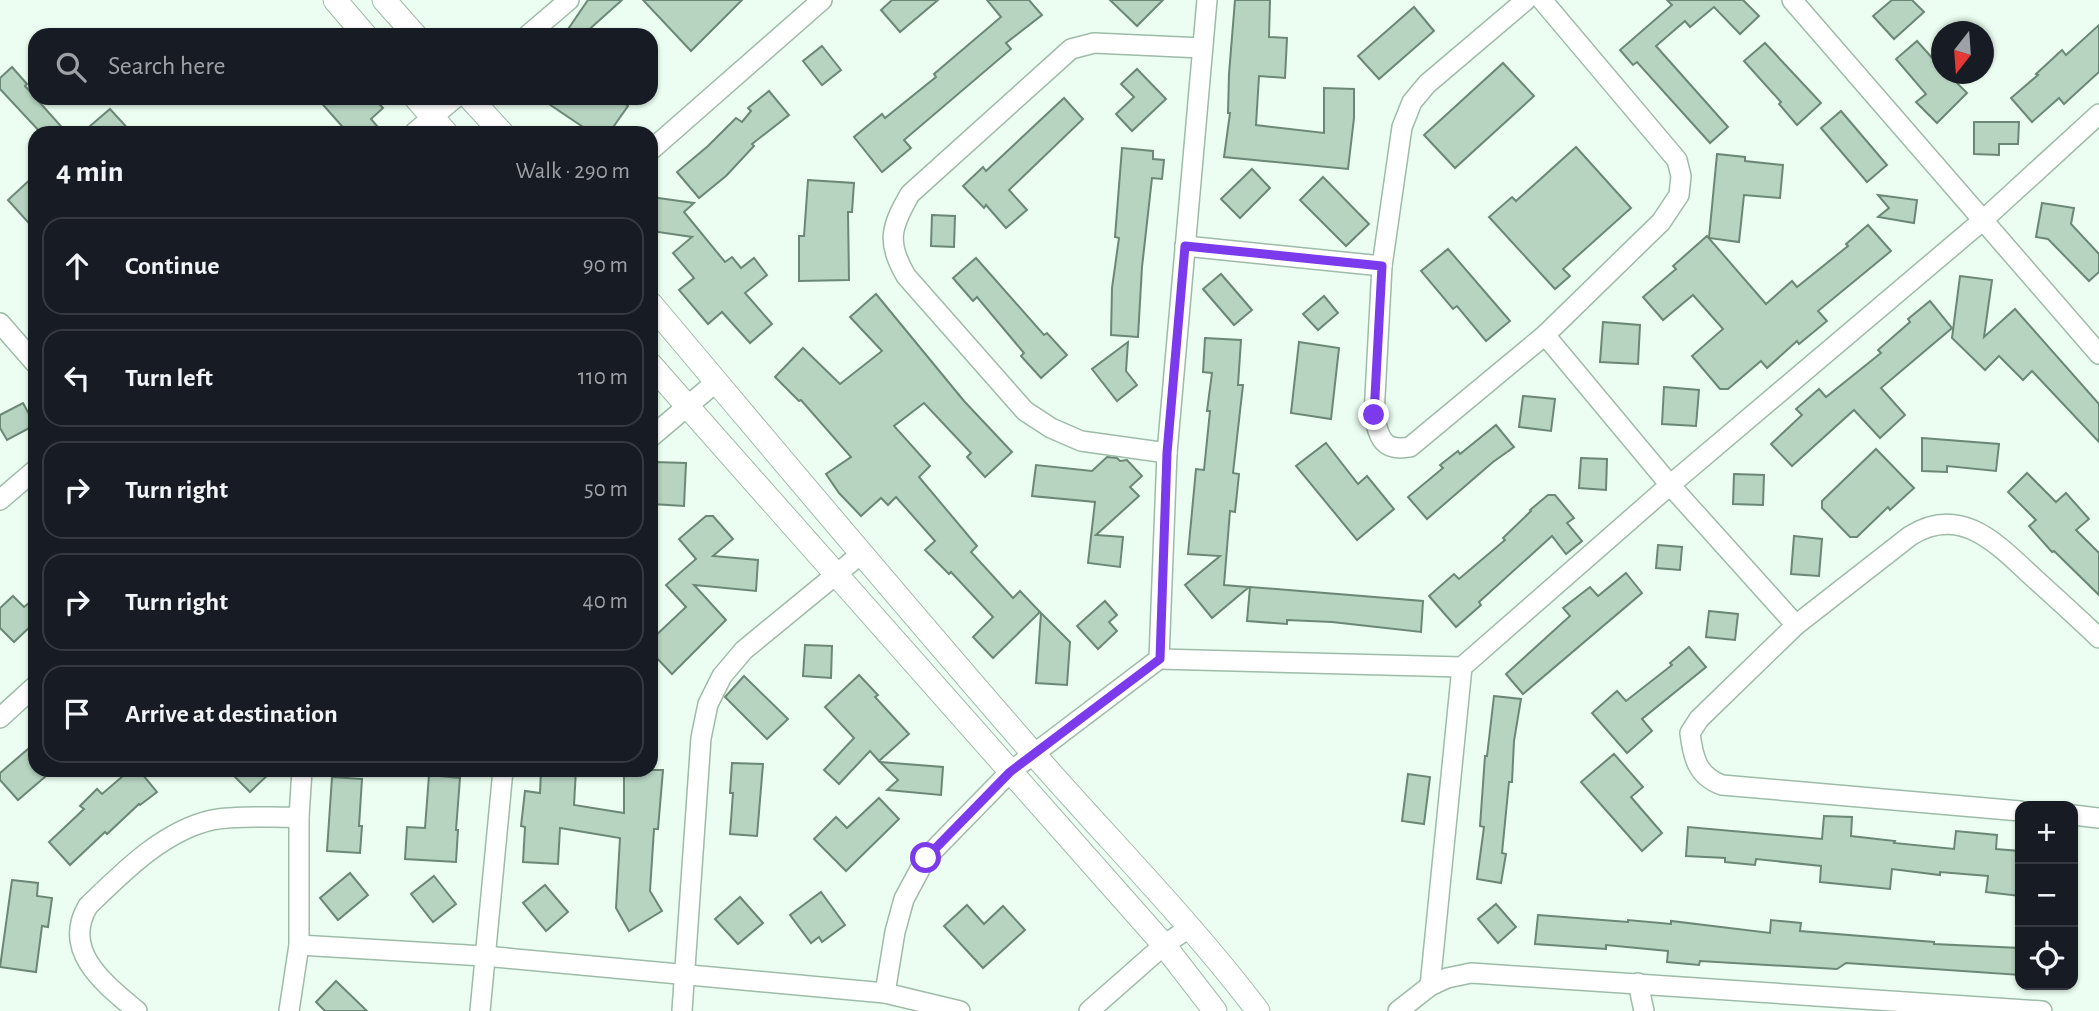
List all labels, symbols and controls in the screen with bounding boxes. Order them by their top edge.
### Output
north arrow [1931,21,1994,84]
search box [28,28,658,105]
icon: search [52,48,90,86]
text: Search here [108,53,226,79]
text: 4 min [56,157,124,187]
text: Walk · 290 m [515,160,630,183]
icon: ahead [58,247,96,285]
text: Continue [125,253,220,279]
text: 90 m [583,254,628,277]
icon: left [58,359,96,397]
text: Turn left [125,365,213,391]
text: 110 m [578,366,628,389]
route end [1358,399,1389,430]
icon: right [58,471,96,509]
text: Turn right [125,477,228,503]
text: 50 m [584,478,628,501]
icon: right [58,583,96,621]
text: Turn right [125,589,228,615]
text: 40 m [583,590,628,613]
icon: arrive [58,695,96,733]
text: Arrive at destination [125,701,338,727]
map controls [2015,801,2078,990]
button: + [2015,801,2078,864]
route start [910,842,941,873]
button: − [2015,864,2078,927]
button: locate [2015,927,2078,990]

